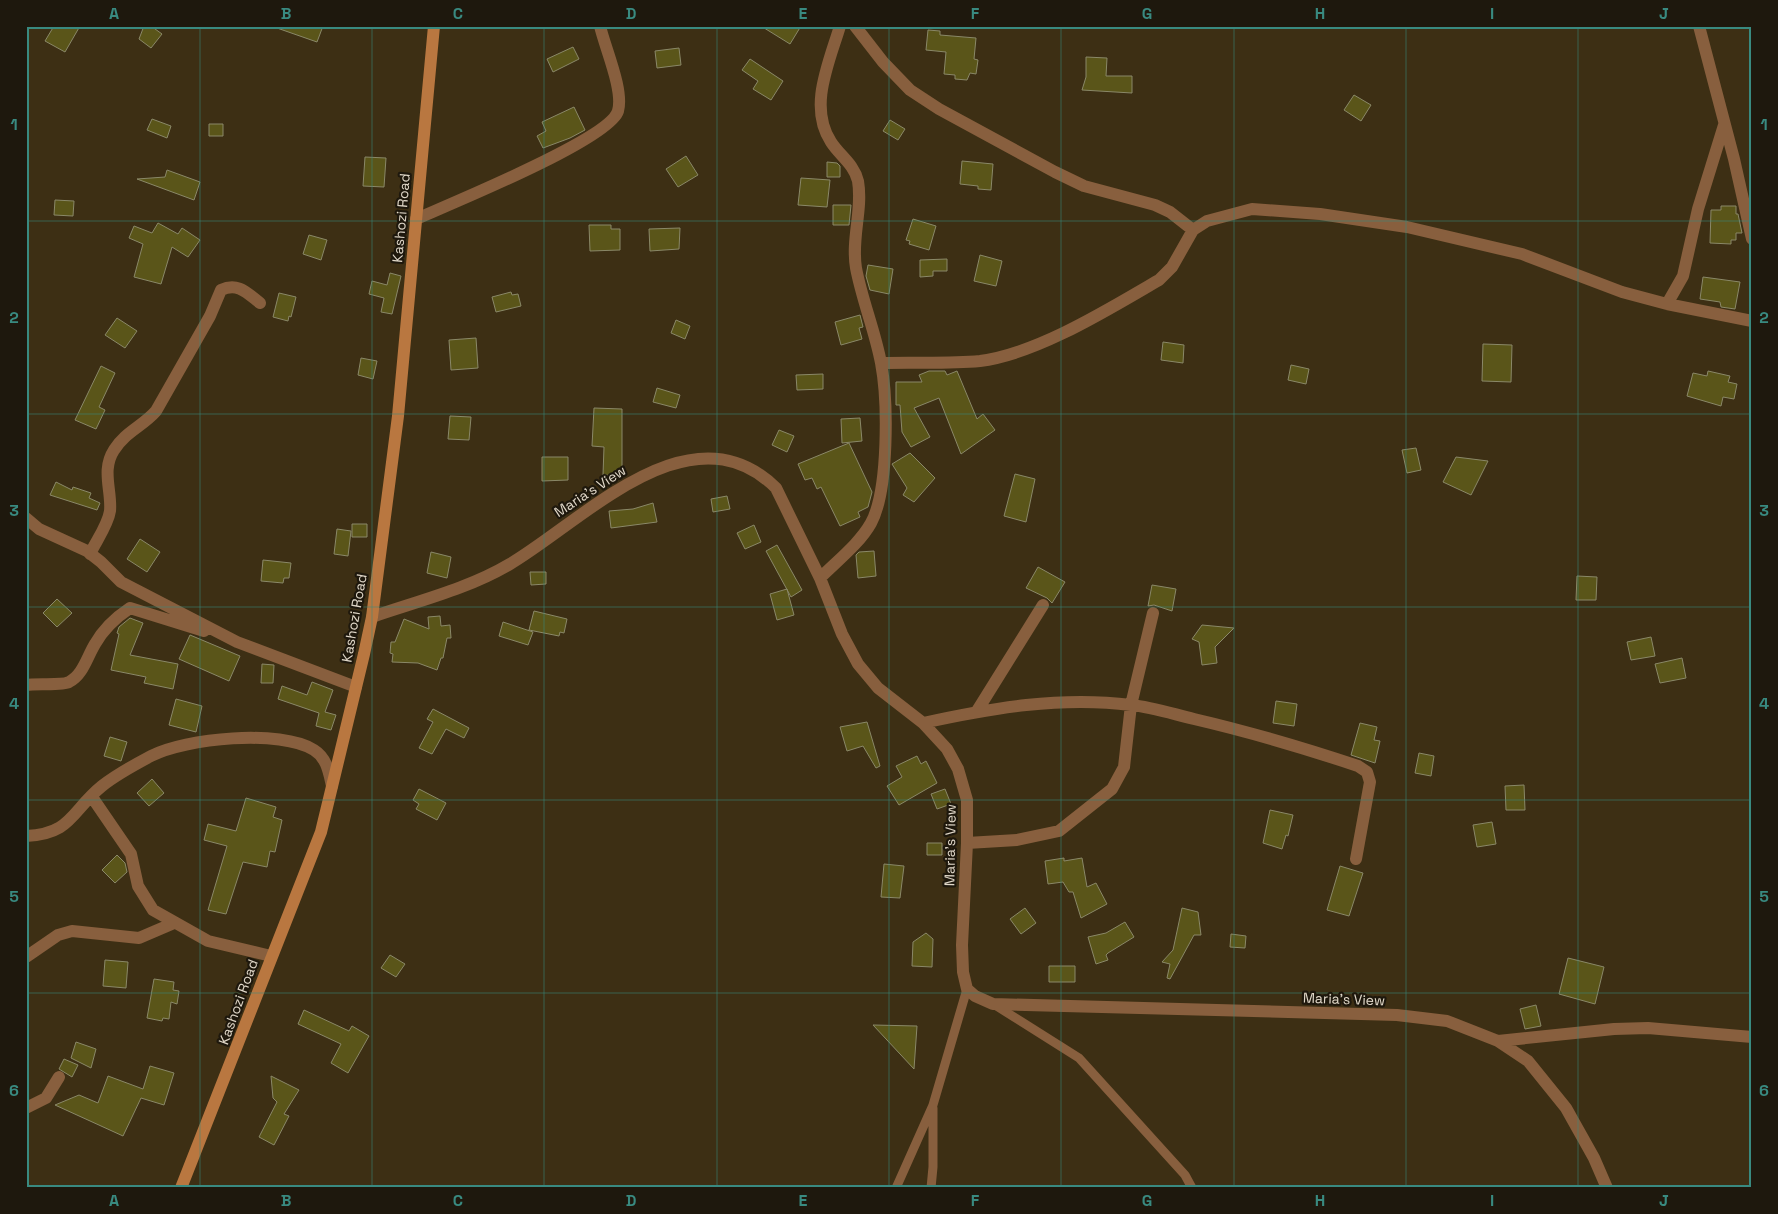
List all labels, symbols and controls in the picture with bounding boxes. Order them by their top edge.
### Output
text: A [109,3,119,24]
text: B [281,3,291,24]
text: C [453,3,463,24]
text: D [626,3,636,24]
text: E [799,3,808,24]
text: F [971,3,980,24]
text: G [1142,3,1152,24]
text: H [1315,3,1325,24]
text: I [1490,3,1494,24]
text: J [1659,3,1669,24]
text: 1 [10,114,18,135]
text: 1 [1760,114,1768,135]
street label: Kashozi Road [388,173,414,263]
text: 2 [9,307,19,328]
text: 2 [1759,307,1769,328]
street label: Maria's View [551,461,629,521]
text: 3 [9,500,19,521]
text: 3 [1759,500,1769,521]
street label: Kashozi Road [337,572,371,664]
text: 4 [9,693,19,714]
text: 4 [1759,693,1769,714]
street label: Maria's View [940,804,960,886]
text: 5 [9,886,19,907]
text: 5 [1759,886,1769,907]
street label: Kashozi Road [214,957,262,1047]
street label: Maria's View [1303,989,1385,1009]
text: 6 [9,1080,19,1101]
text: 6 [1759,1080,1769,1101]
text: A [109,1190,119,1211]
text: B [281,1190,291,1211]
text: C [453,1190,463,1211]
text: D [626,1190,636,1211]
text: E [799,1190,808,1211]
text: F [971,1190,980,1211]
text: G [1142,1190,1152,1211]
text: H [1315,1190,1325,1211]
text: I [1490,1190,1494,1211]
text: J [1659,1190,1669,1211]

